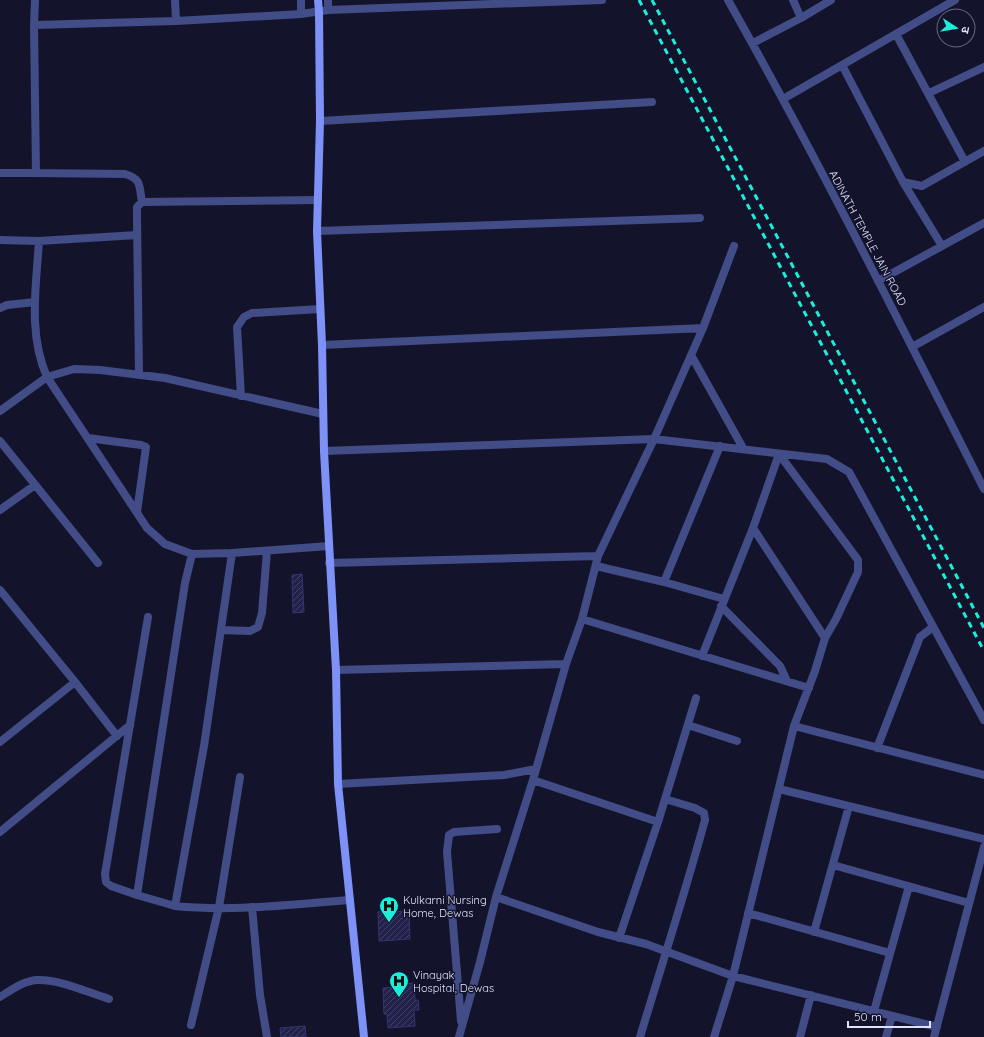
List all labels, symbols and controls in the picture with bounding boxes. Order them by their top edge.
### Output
north arrow [936,8,976,48]
text: उ [958,25,973,35]
street label: ADINATH TEMPLE JAIN ROAD [826,168,910,308]
place label: Kulkarni Nursing Home, Dewas [403,893,487,920]
hospital icon: Kulkarni Nursing Home, Dewas [378,895,400,923]
place label: Vinayak Hospital, Dewas [413,968,494,995]
hospital icon: Vinayak Hospital, Dewas [388,970,410,998]
scale bar [848,1003,930,1029]
text: 50 m [854,1009,882,1024]

